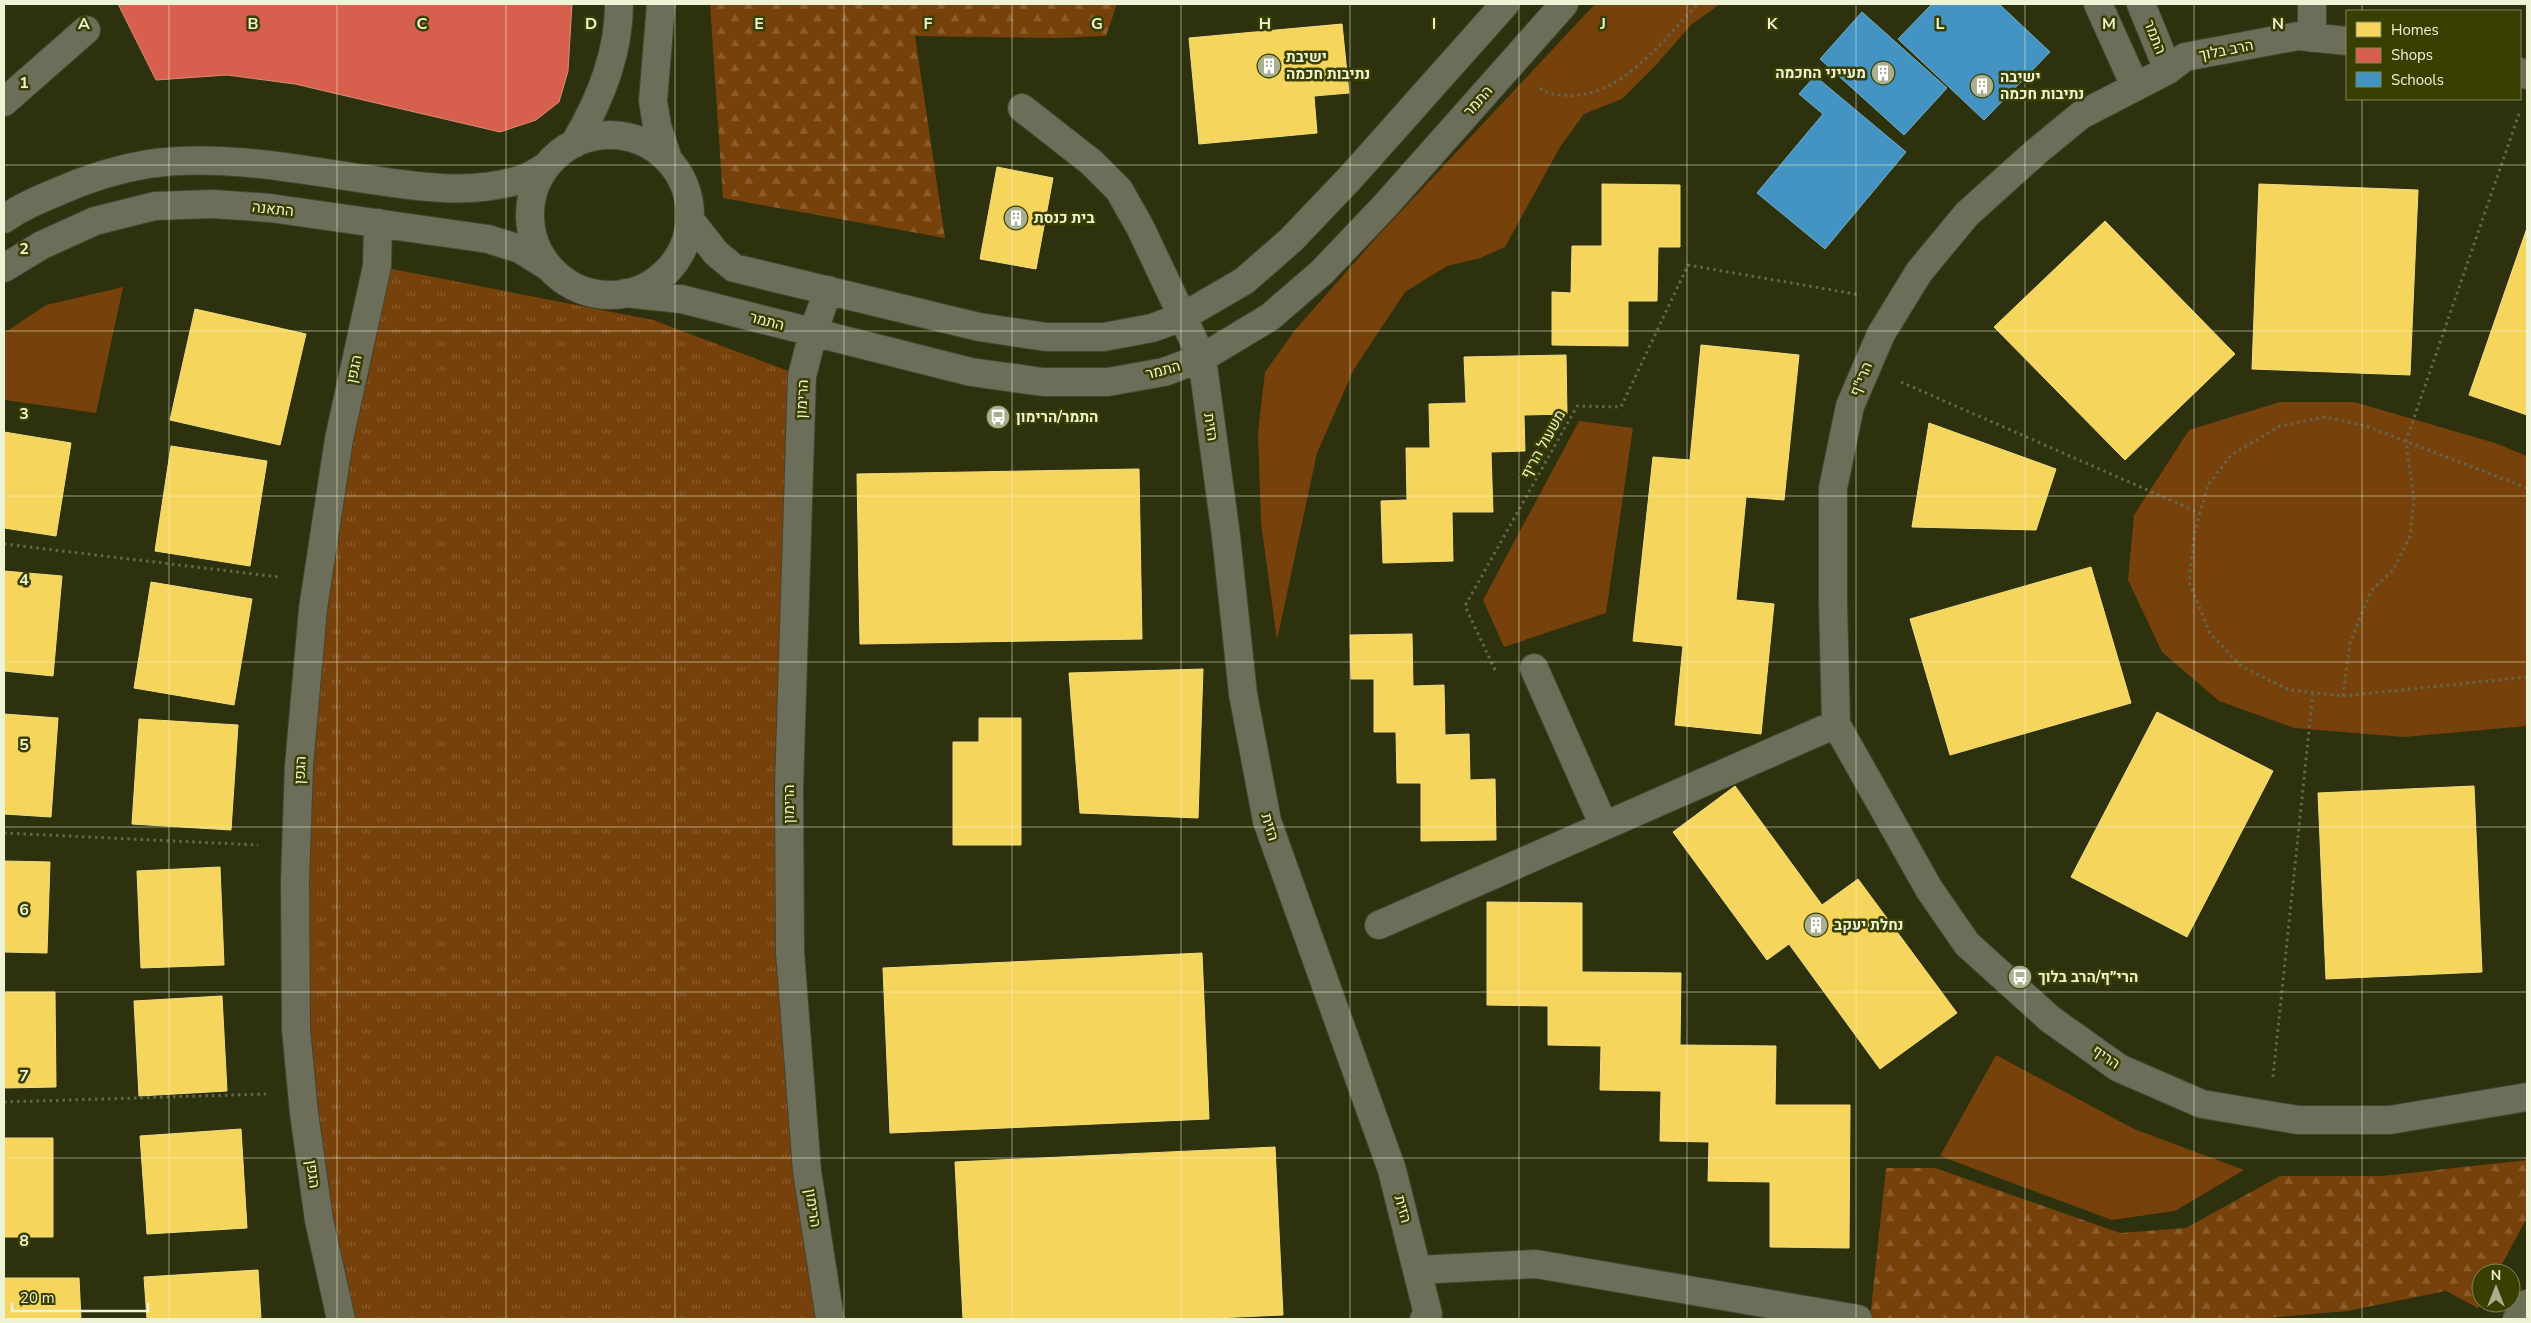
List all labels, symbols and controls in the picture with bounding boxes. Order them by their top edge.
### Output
legend [2346,10,2521,100]
text: A [78,13,90,35]
text: B [247,13,259,35]
text: C [417,13,428,35]
text: D [585,13,597,35]
text: E [754,13,764,35]
text: F [924,13,933,35]
text: G [1091,13,1103,35]
text: H [1259,13,1271,35]
text: I [1432,13,1436,35]
text: J [1599,13,1606,35]
text: K [1767,13,1779,35]
text: L [1936,13,1945,35]
text: M [2102,13,2116,35]
text: N [2272,13,2284,35]
street label: התמר [2139,17,2171,57]
text: Homes [2391,20,2439,40]
street label: הרב בלוך [2197,35,2255,65]
text: Shops [2391,45,2433,65]
place label: ישיבת נתיבות חכמה [1286,47,1370,84]
building icon: ישיבת נתיבות חכמה [1256,53,1282,79]
building icon: מעייני החכמה [1870,60,1896,86]
place label: מעייני החכמה [1775,63,1866,83]
place label: ישיבה נתיבות חכמה [2000,67,2084,104]
text: Schools [2391,70,2444,90]
text: 1 [19,72,29,94]
building icon: ישיבה נתיבות חכמה [1969,73,1995,99]
street label: התמר [1459,81,1497,121]
street label: התאנה [251,197,295,221]
building icon: בית כנסת [1003,205,1029,231]
place label: בית כנסת [1034,208,1095,228]
text: 2 [19,238,29,260]
street label: התמר [748,307,786,335]
street label: הגפן [341,353,367,385]
street label: התמר [1143,356,1183,384]
street label: הרי"ף [1845,359,1877,399]
street label: הרימון [791,379,813,419]
text: 3 [19,403,29,425]
bus stop icon: התמר/הרימון [985,404,1011,430]
street label: משעול הריף [1516,406,1570,482]
place label: התמר/הרימון [1016,407,1098,427]
street label: הזית [1199,412,1223,442]
text: 4 [19,569,29,591]
text: 5 [19,734,29,756]
street label: הגפן [289,755,311,785]
street label: הרימון [779,785,799,823]
street label: הזית [1257,811,1283,843]
text: 6 [19,899,29,921]
building icon: נחלת יעקב [1803,912,1829,938]
place label: נחלת יעקב [1834,915,1904,935]
bus stop icon: הרי״ף/הרב בלוך [2007,964,2033,990]
place label: הרי״ף/הרב בלוך [2038,967,2138,987]
street label: הריף [2088,1040,2124,1074]
text: 7 [19,1065,29,1087]
street label: הגפן [301,1159,325,1189]
street label: הרימון [800,1187,826,1229]
street label: הזית [1390,1193,1416,1225]
text: 8 [19,1230,29,1252]
north arrow [2471,1263,2521,1313]
text: N [2491,1266,2501,1285]
scale bar [12,1280,149,1312]
text: 20 m [20,1288,55,1308]

